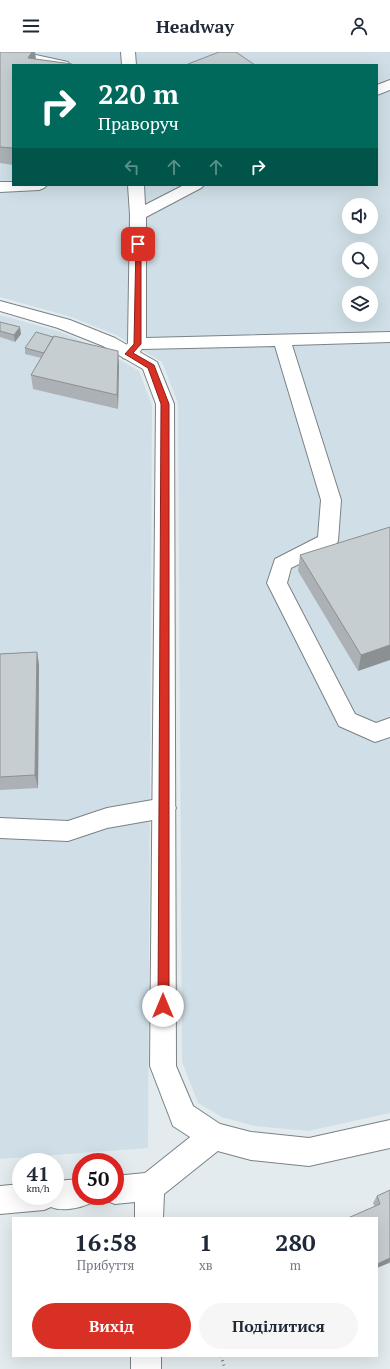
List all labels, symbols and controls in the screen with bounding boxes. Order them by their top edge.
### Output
text: Headway [156,14,234,38]
icon: menu [20,15,42,37]
icon: person [348,15,370,37]
text: 220 m [98,75,179,112]
icon: right [32,80,84,132]
text: Праворуч [98,111,179,135]
icon: left [121,156,143,178]
icon: ahead [163,156,185,178]
icon: ahead [205,156,227,178]
icon: right [247,156,269,178]
map controls [342,198,378,322]
button: sound [342,198,378,234]
pin [121,227,155,261]
icon: arrive [127,233,149,255]
button: search [342,242,378,278]
button: layers [342,286,378,322]
position arrow [142,985,184,1027]
speed limit sign: 50 [72,1153,124,1205]
text: 41 [27,1160,49,1187]
text: km/h [26,1182,50,1195]
text: 16:58 [74,1226,137,1258]
text: 1 [199,1226,213,1258]
text: 280 [275,1226,316,1258]
text: Прибуття [77,1256,134,1274]
text: хв [199,1256,213,1274]
text: m [290,1256,301,1274]
button: Вихід [32,1303,191,1349]
button: Поділитися [199,1303,358,1349]

